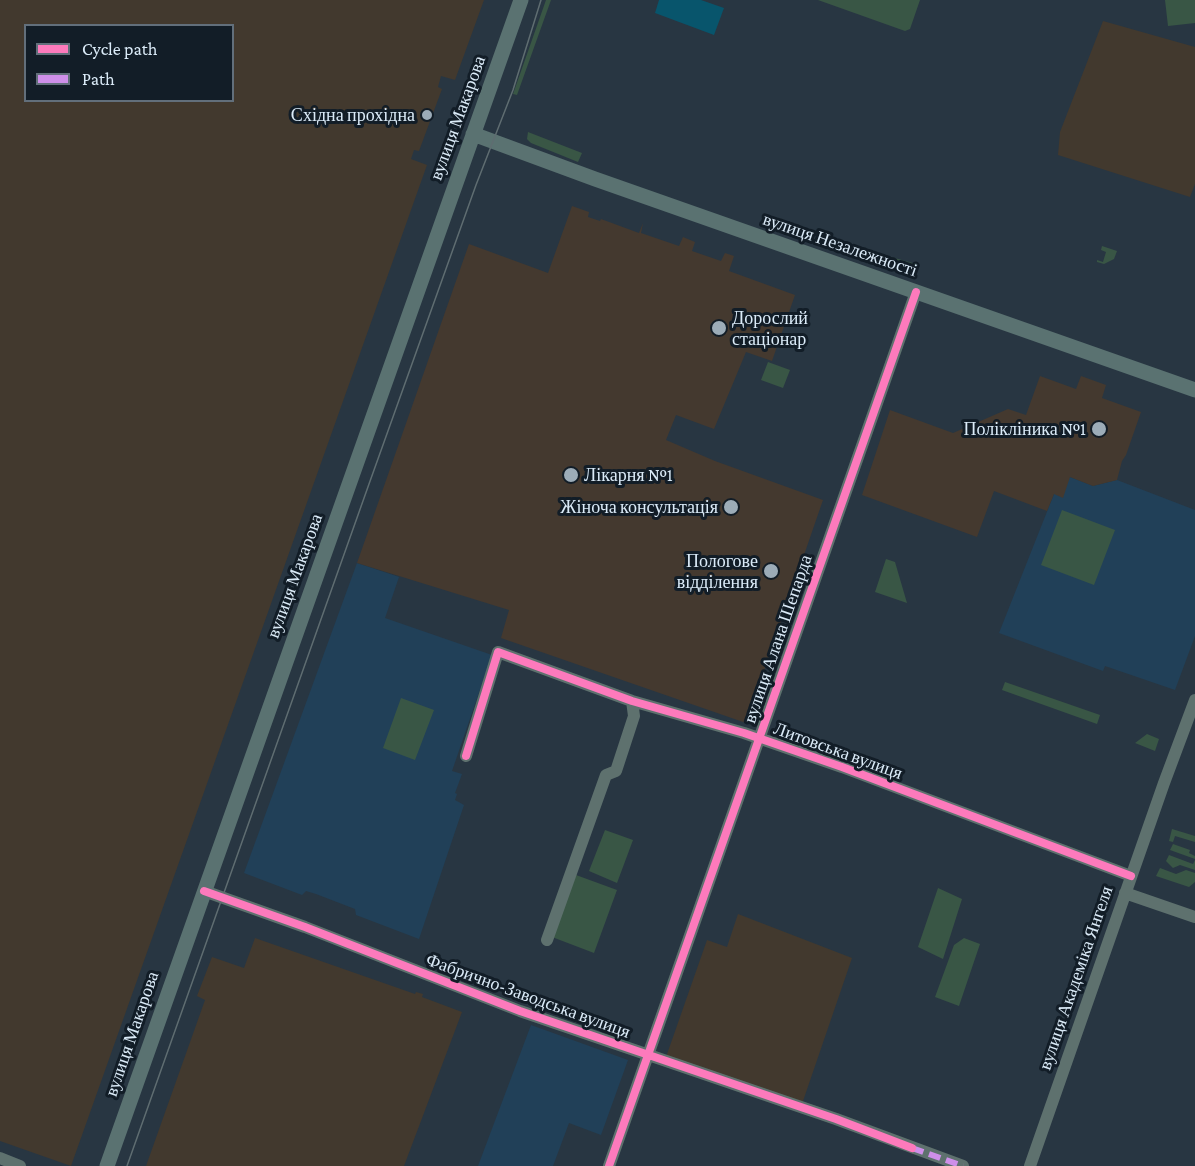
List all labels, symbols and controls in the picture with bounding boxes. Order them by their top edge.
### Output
legend [24,24,234,102]
text: Cycle path [82,39,157,59]
street label: вулиця Макарова [425,53,491,183]
text: Path [82,69,115,89]
place label: Східна прохідна [291,104,415,126]
marker: Східна прохідна [420,108,434,122]
street label: вулиця Незалежності [760,208,920,282]
place label: Дорослий стаціонар [732,307,808,350]
marker: Дорослий стаціонар [710,319,728,337]
place label: Полікліника №1 [964,418,1086,440]
marker: Полікліника №1 [1090,420,1108,438]
place label: Лікарня №1 [584,464,673,486]
marker: Лікарня №1 [562,466,580,484]
place label: Жіноча консультація [560,496,718,518]
marker: Жіноча консультація [722,498,740,516]
street label: вулиця Макарова [262,511,328,641]
place label: Пологове відділення [677,550,758,592]
street label: вулиця Алана Шепарда [739,552,817,726]
marker: Пологове відділення [762,562,780,580]
street label: Литовська вулиця [771,718,905,784]
street label: вулиця Академіка Янгеля [1034,883,1118,1073]
street label: Фабрично-Заводська вулиця [423,949,633,1043]
street label: вулиця Макарова [101,969,163,1099]

